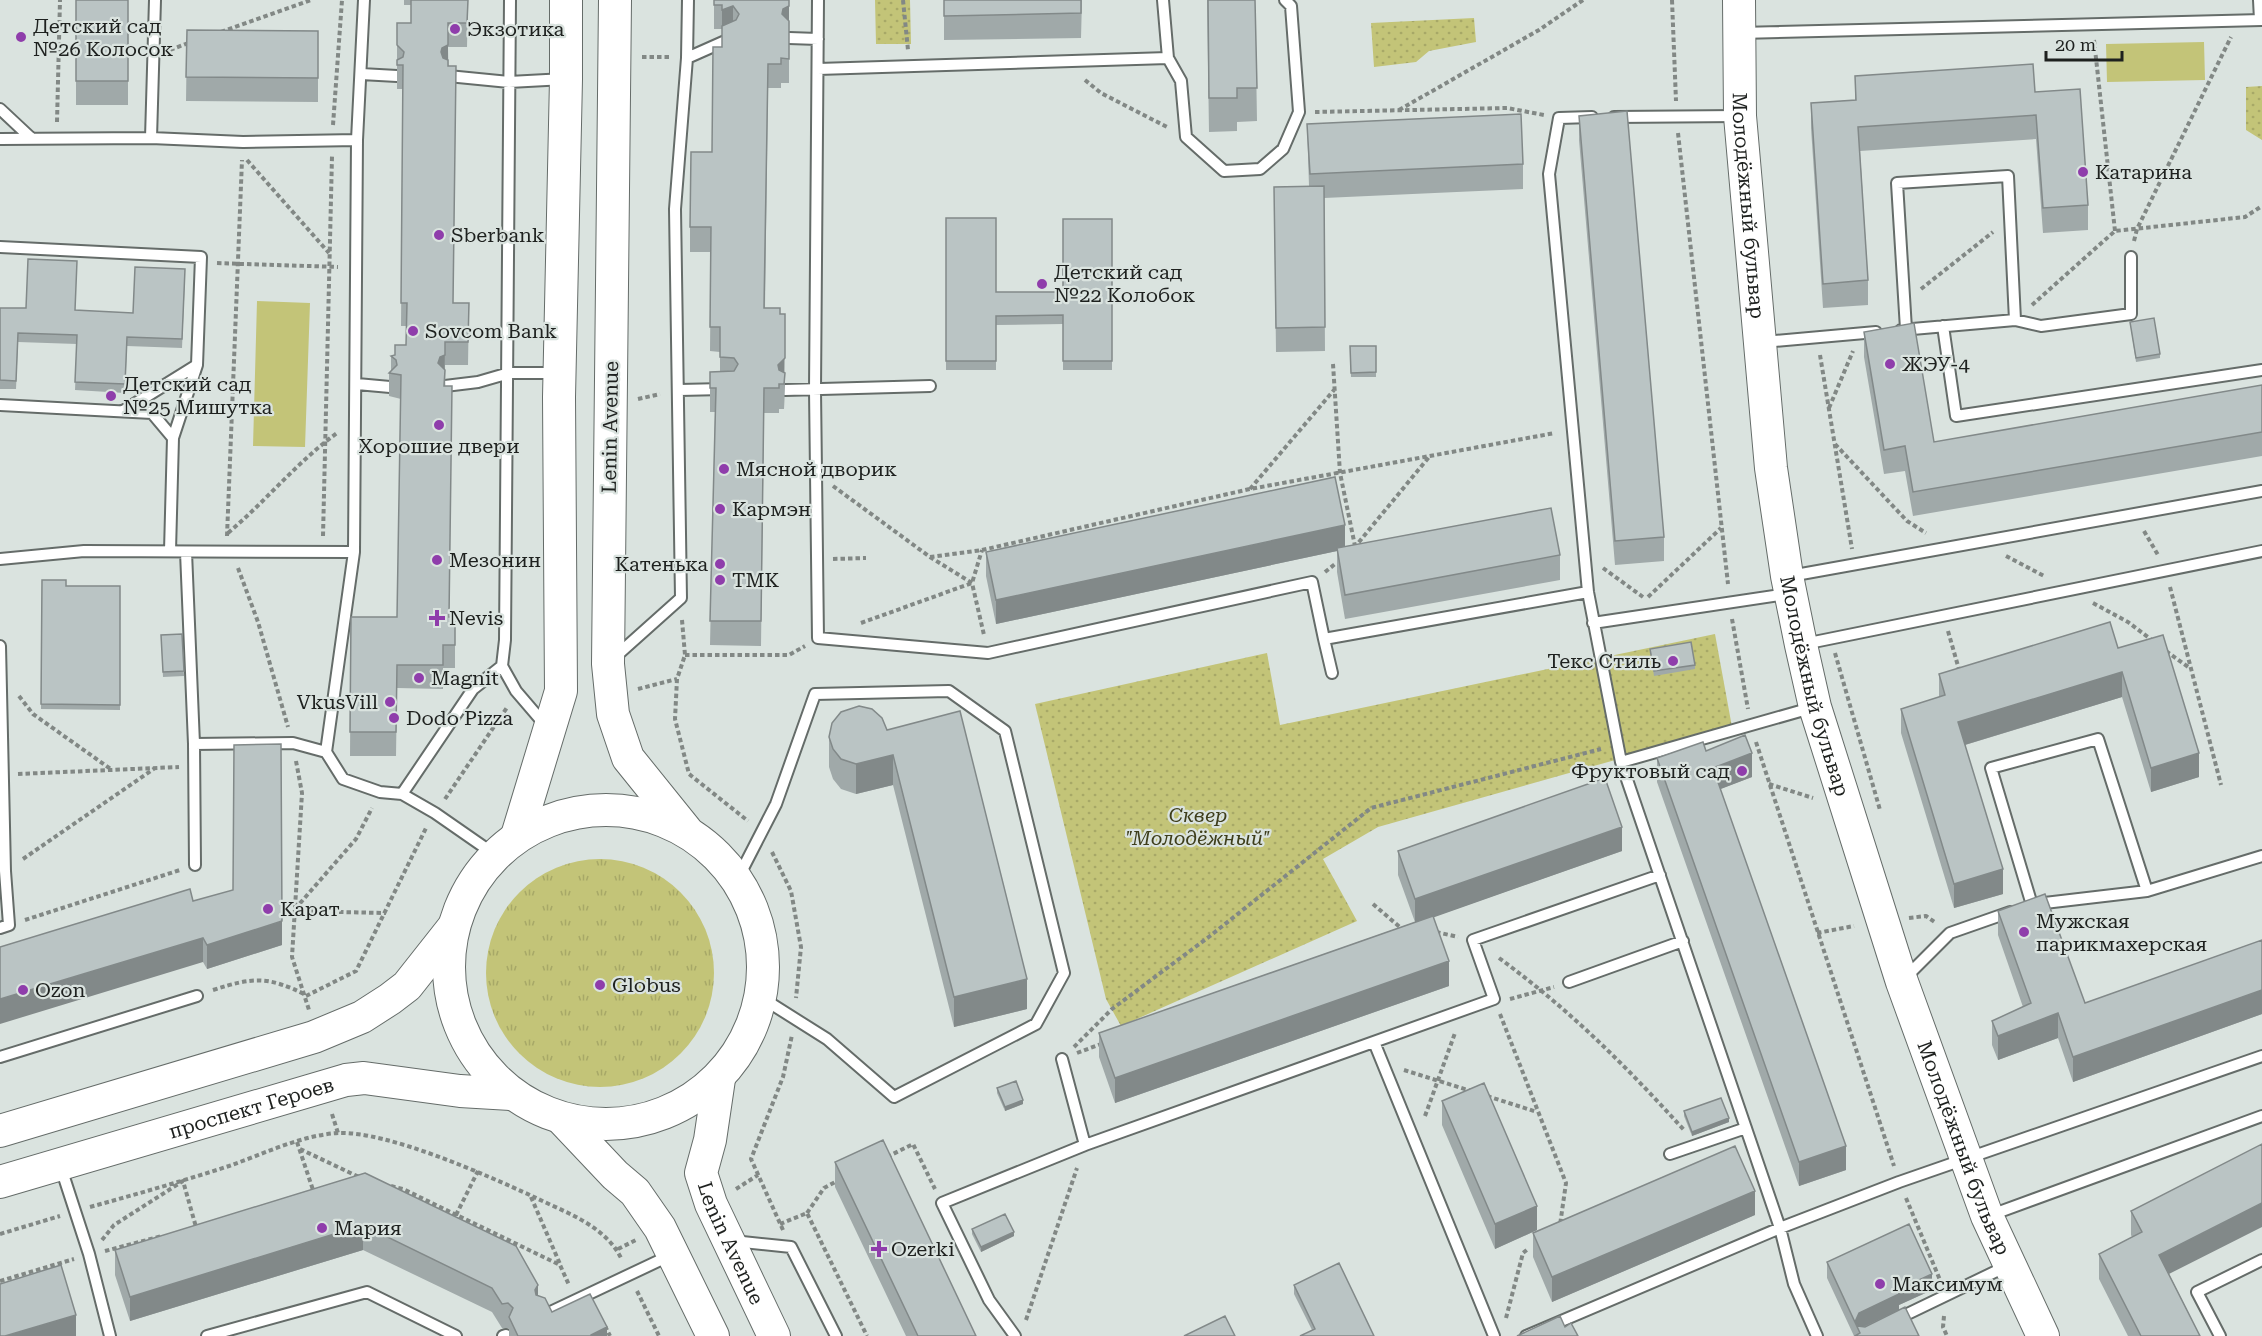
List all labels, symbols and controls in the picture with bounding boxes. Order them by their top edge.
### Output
place label: Детский сад №26 Колосок [33,14,173,61]
place label: Экзотика [467,17,565,41]
marker: Экзотика [448,22,462,36]
scale bar [2046,24,2122,62]
marker: Детский сад №26 Колосок [14,30,28,44]
text: 20 m [2055,34,2096,55]
street label: Молодёжный бульвар [1728,92,1770,320]
place label: Катарина [2095,160,2192,184]
marker: Катарина [2076,165,2090,179]
place label: Sberbank [451,223,545,247]
marker: Sberbank [432,228,446,242]
place label: Детский сад №22 Колобок [1054,260,1196,307]
marker: Детский сад №22 Колобок [1035,277,1049,291]
place label: Sovcom Bank [425,319,557,343]
marker: Sovcom Bank [406,324,420,338]
place label: ЖЭУ-4 [1902,352,1971,376]
marker: ЖЭУ-4 [1883,357,1897,371]
street label: Lenin Avenue [597,361,623,493]
place label: Детский сад №25 Мишутка [123,372,272,419]
marker: Детский сад №25 Мишутка [104,389,118,403]
marker: Хорошие двери [432,418,446,432]
place label: Хорошие двери [358,434,520,458]
place label: Мясной дворик [736,457,897,481]
marker: Мясной дворик [717,462,731,476]
place label: Кармэн [732,497,811,521]
marker: Кармэн [713,502,727,516]
place label: Мезонин [449,548,541,572]
place label: Катенька [615,552,708,576]
marker: Мезонин [430,553,444,567]
marker: Катенька [713,557,727,571]
place label: ТМК [732,568,779,592]
marker: ТМК [713,573,727,587]
street label: Молодёжный бульвар [1775,574,1855,799]
place label: Nevis [449,606,503,630]
marker: Nevis [430,611,444,625]
place label: Текс Стиль [1547,649,1661,673]
marker: Текс Стиль [1666,654,1680,668]
place label: Magnit [431,666,499,690]
marker: Magnit [412,671,426,685]
place label: VkusVill [297,690,378,714]
marker: VkusVill [383,695,397,709]
place label: Dodo Pizza [406,706,513,730]
marker: Dodo Pizza [387,711,401,725]
place label: Фруктовый сад [1571,759,1730,783]
marker: Фруктовый сад [1735,764,1749,778]
park label: Сквер "Молодёжный" [1125,803,1271,850]
place label: Карат [280,897,340,921]
marker: Карат [261,902,275,916]
place label: Мужская парикмахерская [2036,909,2207,956]
marker: Мужская парикмахерская [2017,925,2031,939]
place label: Globus [612,973,681,997]
place label: Ozon [35,978,86,1002]
marker: Globus [593,978,607,992]
marker: Ozon [16,983,30,997]
street label: Молодёжный бульвар [1912,1038,2015,1259]
street label: проспект Героев [166,1072,337,1144]
street label: Lenin Avenue [693,1179,769,1308]
place label: Мария [334,1216,402,1240]
marker: Мария [315,1221,329,1235]
place label: Ozerki [891,1237,955,1261]
marker: Ozerki [872,1242,886,1256]
place label: Максимум [1892,1272,2003,1296]
marker: Максимум [1873,1277,1887,1291]

